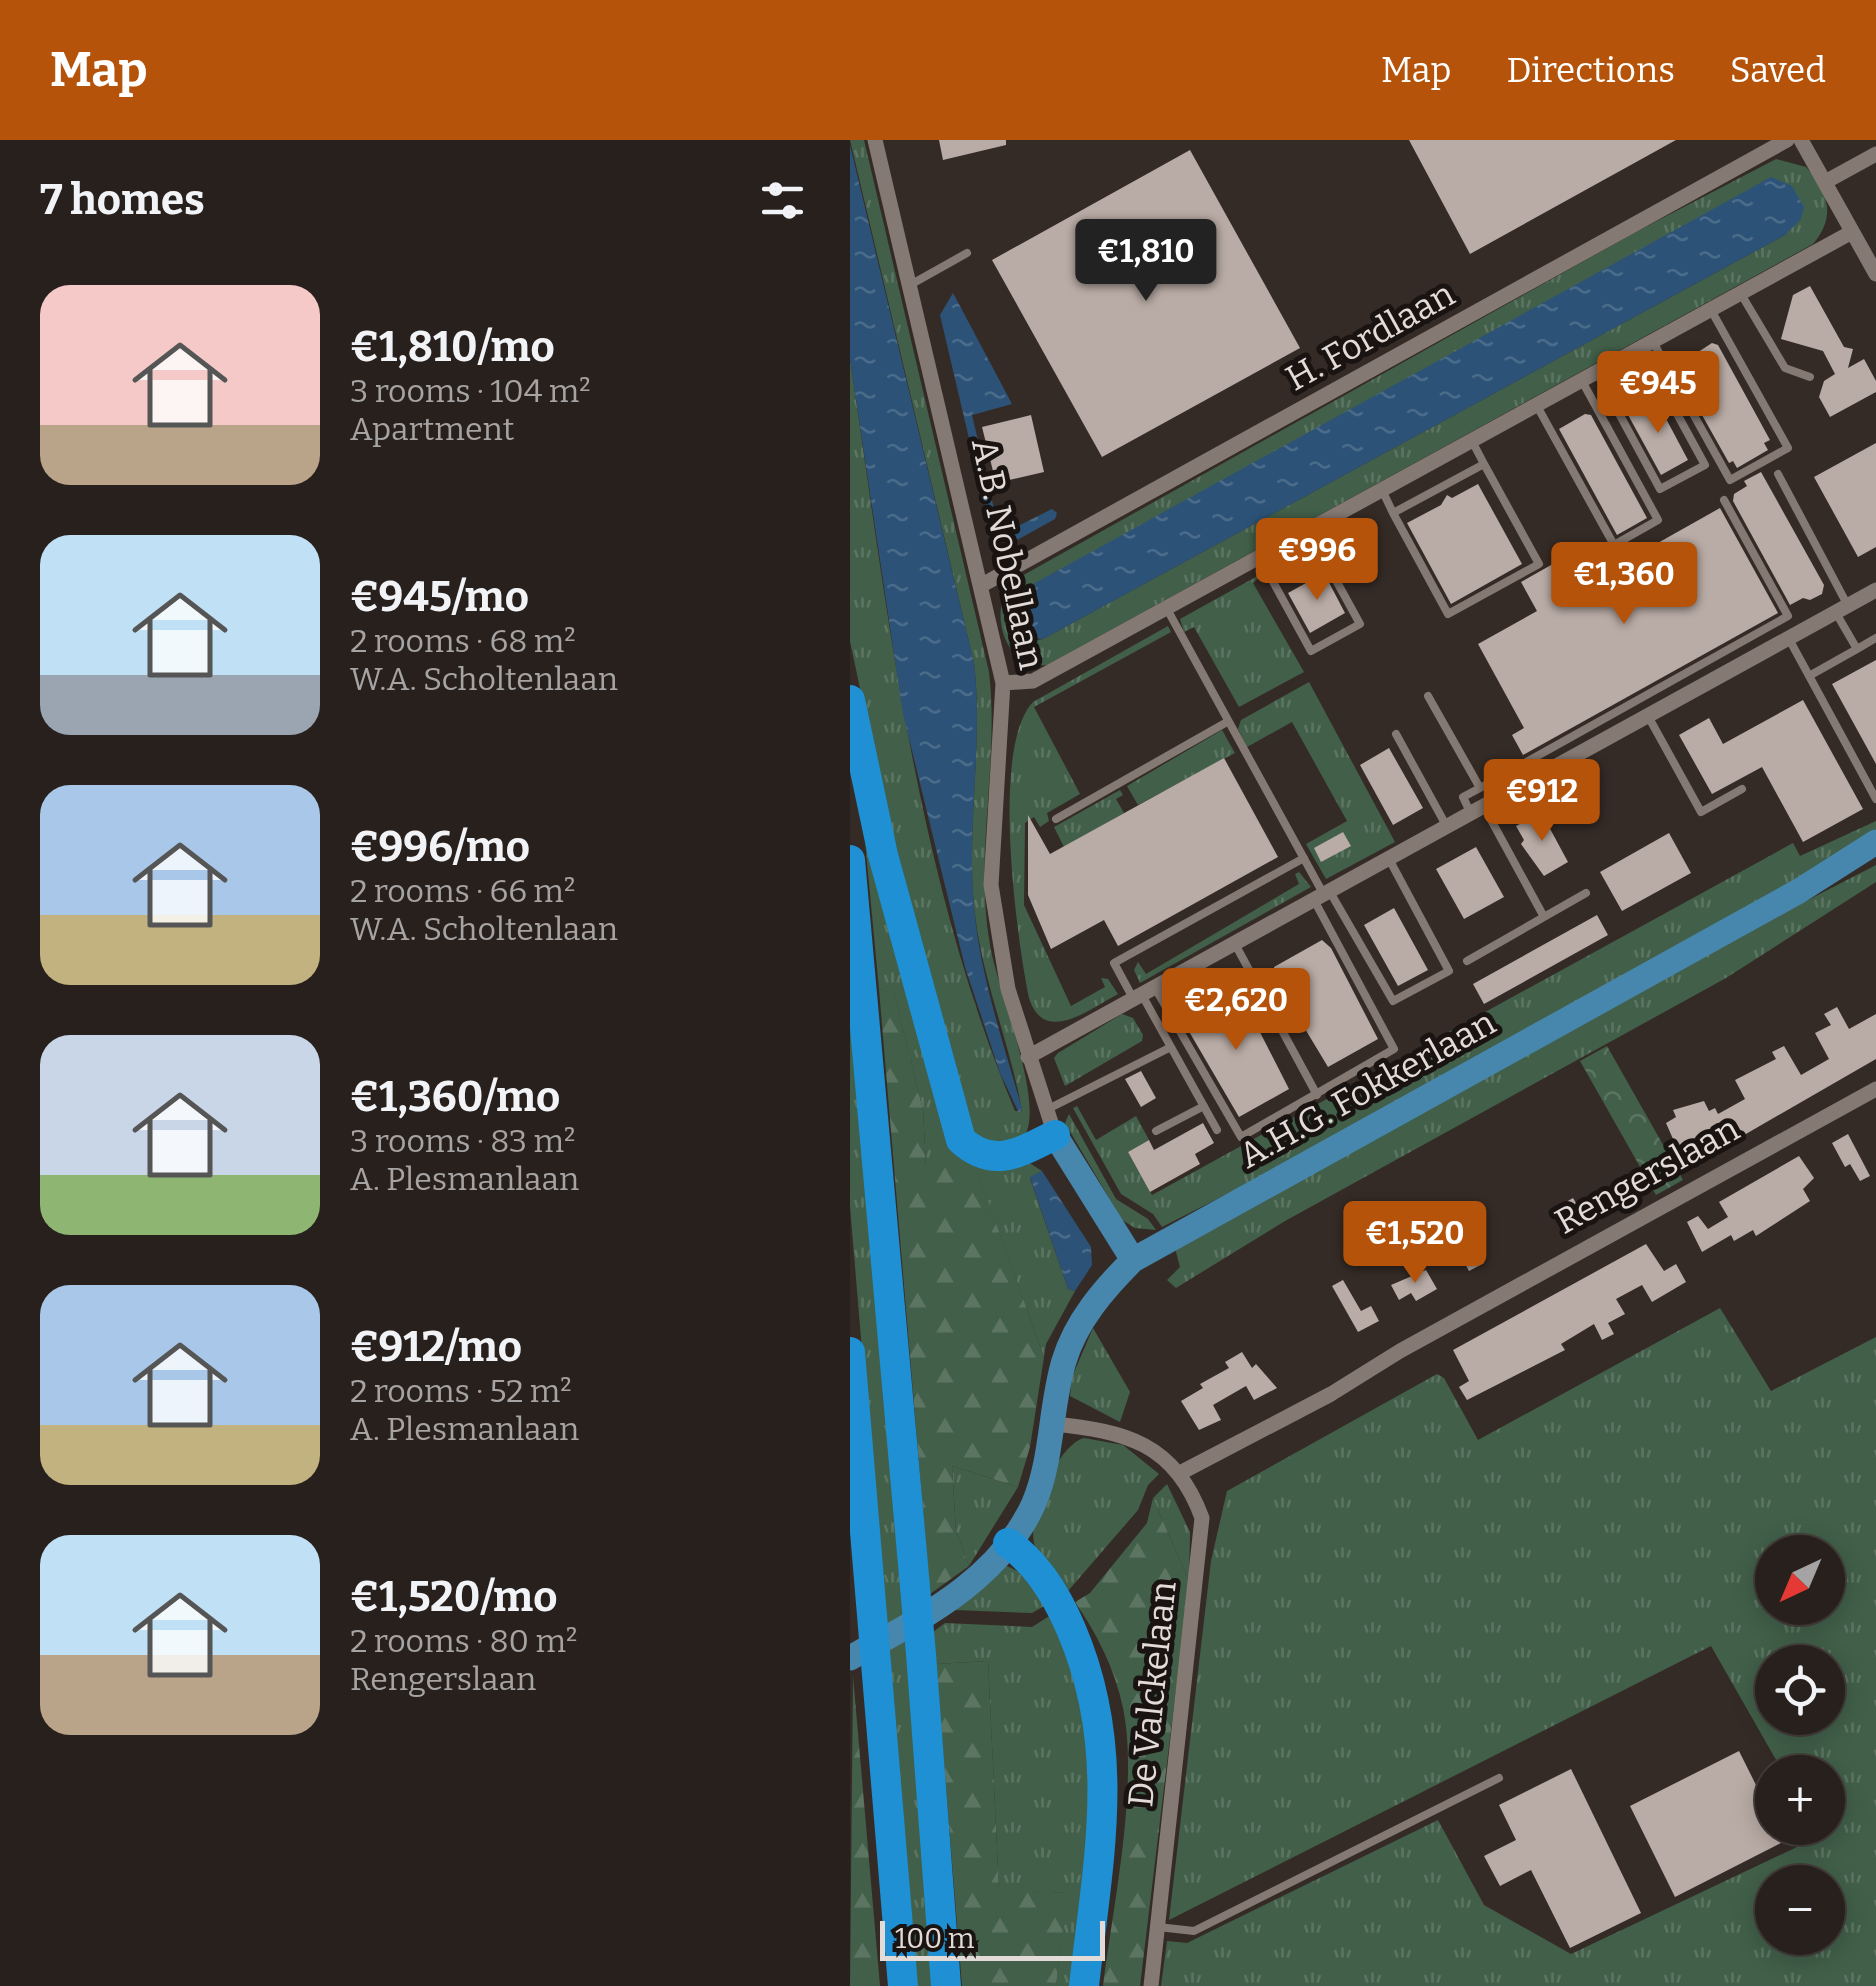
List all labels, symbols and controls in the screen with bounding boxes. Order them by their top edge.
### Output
text: Map [50,41,147,99]
text: Map [1381,49,1451,91]
text: Directions [1506,49,1675,91]
text: Saved [1730,49,1826,91]
icon: filters [755,173,810,228]
text: 7 homes [40,175,205,225]
pin: €1,810 [1065,219,1227,304]
text: €1,810 [1097,232,1195,270]
street label: H. Fordlaan [1279,273,1461,399]
text: €1,810/mo [350,322,555,372]
icon: home [120,325,240,445]
pin: €945 [1599,351,1717,436]
text: €945 [1619,364,1697,402]
text: 3 rooms · 104 m² [350,372,591,410]
text: Apartment [350,410,514,448]
street label: A.B. Nobellaan [963,435,1053,673]
pin: €996 [1258,518,1376,603]
text: €996 [1278,531,1356,569]
pin: €1,360 [1543,542,1705,627]
text: €1,360 [1573,555,1675,593]
text: €945/mo [350,572,529,622]
icon: home [120,575,240,695]
text: 2 rooms · 68 m² [350,622,576,660]
text: W.A. Scholtenlaan [350,660,618,698]
pin: €912 [1483,759,1601,844]
text: €912 [1506,772,1578,810]
text: €996/mo [350,822,530,872]
icon: home [120,825,240,945]
text: 2 rooms · 66 m² [350,872,575,910]
text: W.A. Scholtenlaan [350,910,618,948]
pin: €2,620 [1155,968,1317,1053]
text: €2,620 [1184,981,1288,1019]
street label: A.H.G. Fokkerlaan [1231,1001,1503,1177]
text: €1,360/mo [350,1072,560,1122]
icon: home [120,1075,240,1195]
street label: Rengerslaan [1548,1107,1746,1243]
text: 3 rooms · 83 m² [350,1122,575,1160]
text: A. Plesmanlaan [350,1160,579,1198]
pin: €1,520 [1334,1201,1496,1286]
text: €1,520 [1365,1214,1465,1252]
text: €912/mo [350,1322,522,1372]
icon: home [120,1325,240,1445]
text: 2 rooms · 52 m² [350,1372,572,1410]
text: A. Plesmanlaan [350,1410,579,1448]
north arrow [1755,1535,1845,1625]
map controls [1755,1535,1845,1955]
text: €1,520/mo [350,1572,557,1622]
icon: home [120,1575,240,1695]
street label: De Valckelaan [1119,1579,1185,1809]
text: 2 rooms · 80 m² [350,1622,577,1660]
button: locate [1755,1645,1845,1735]
text: Rengerslaan [350,1660,536,1698]
button: + [1755,1755,1845,1845]
button: − [1755,1865,1845,1955]
scale bar [880,1916,1105,1960]
text: 100 m [895,1922,975,1955]

